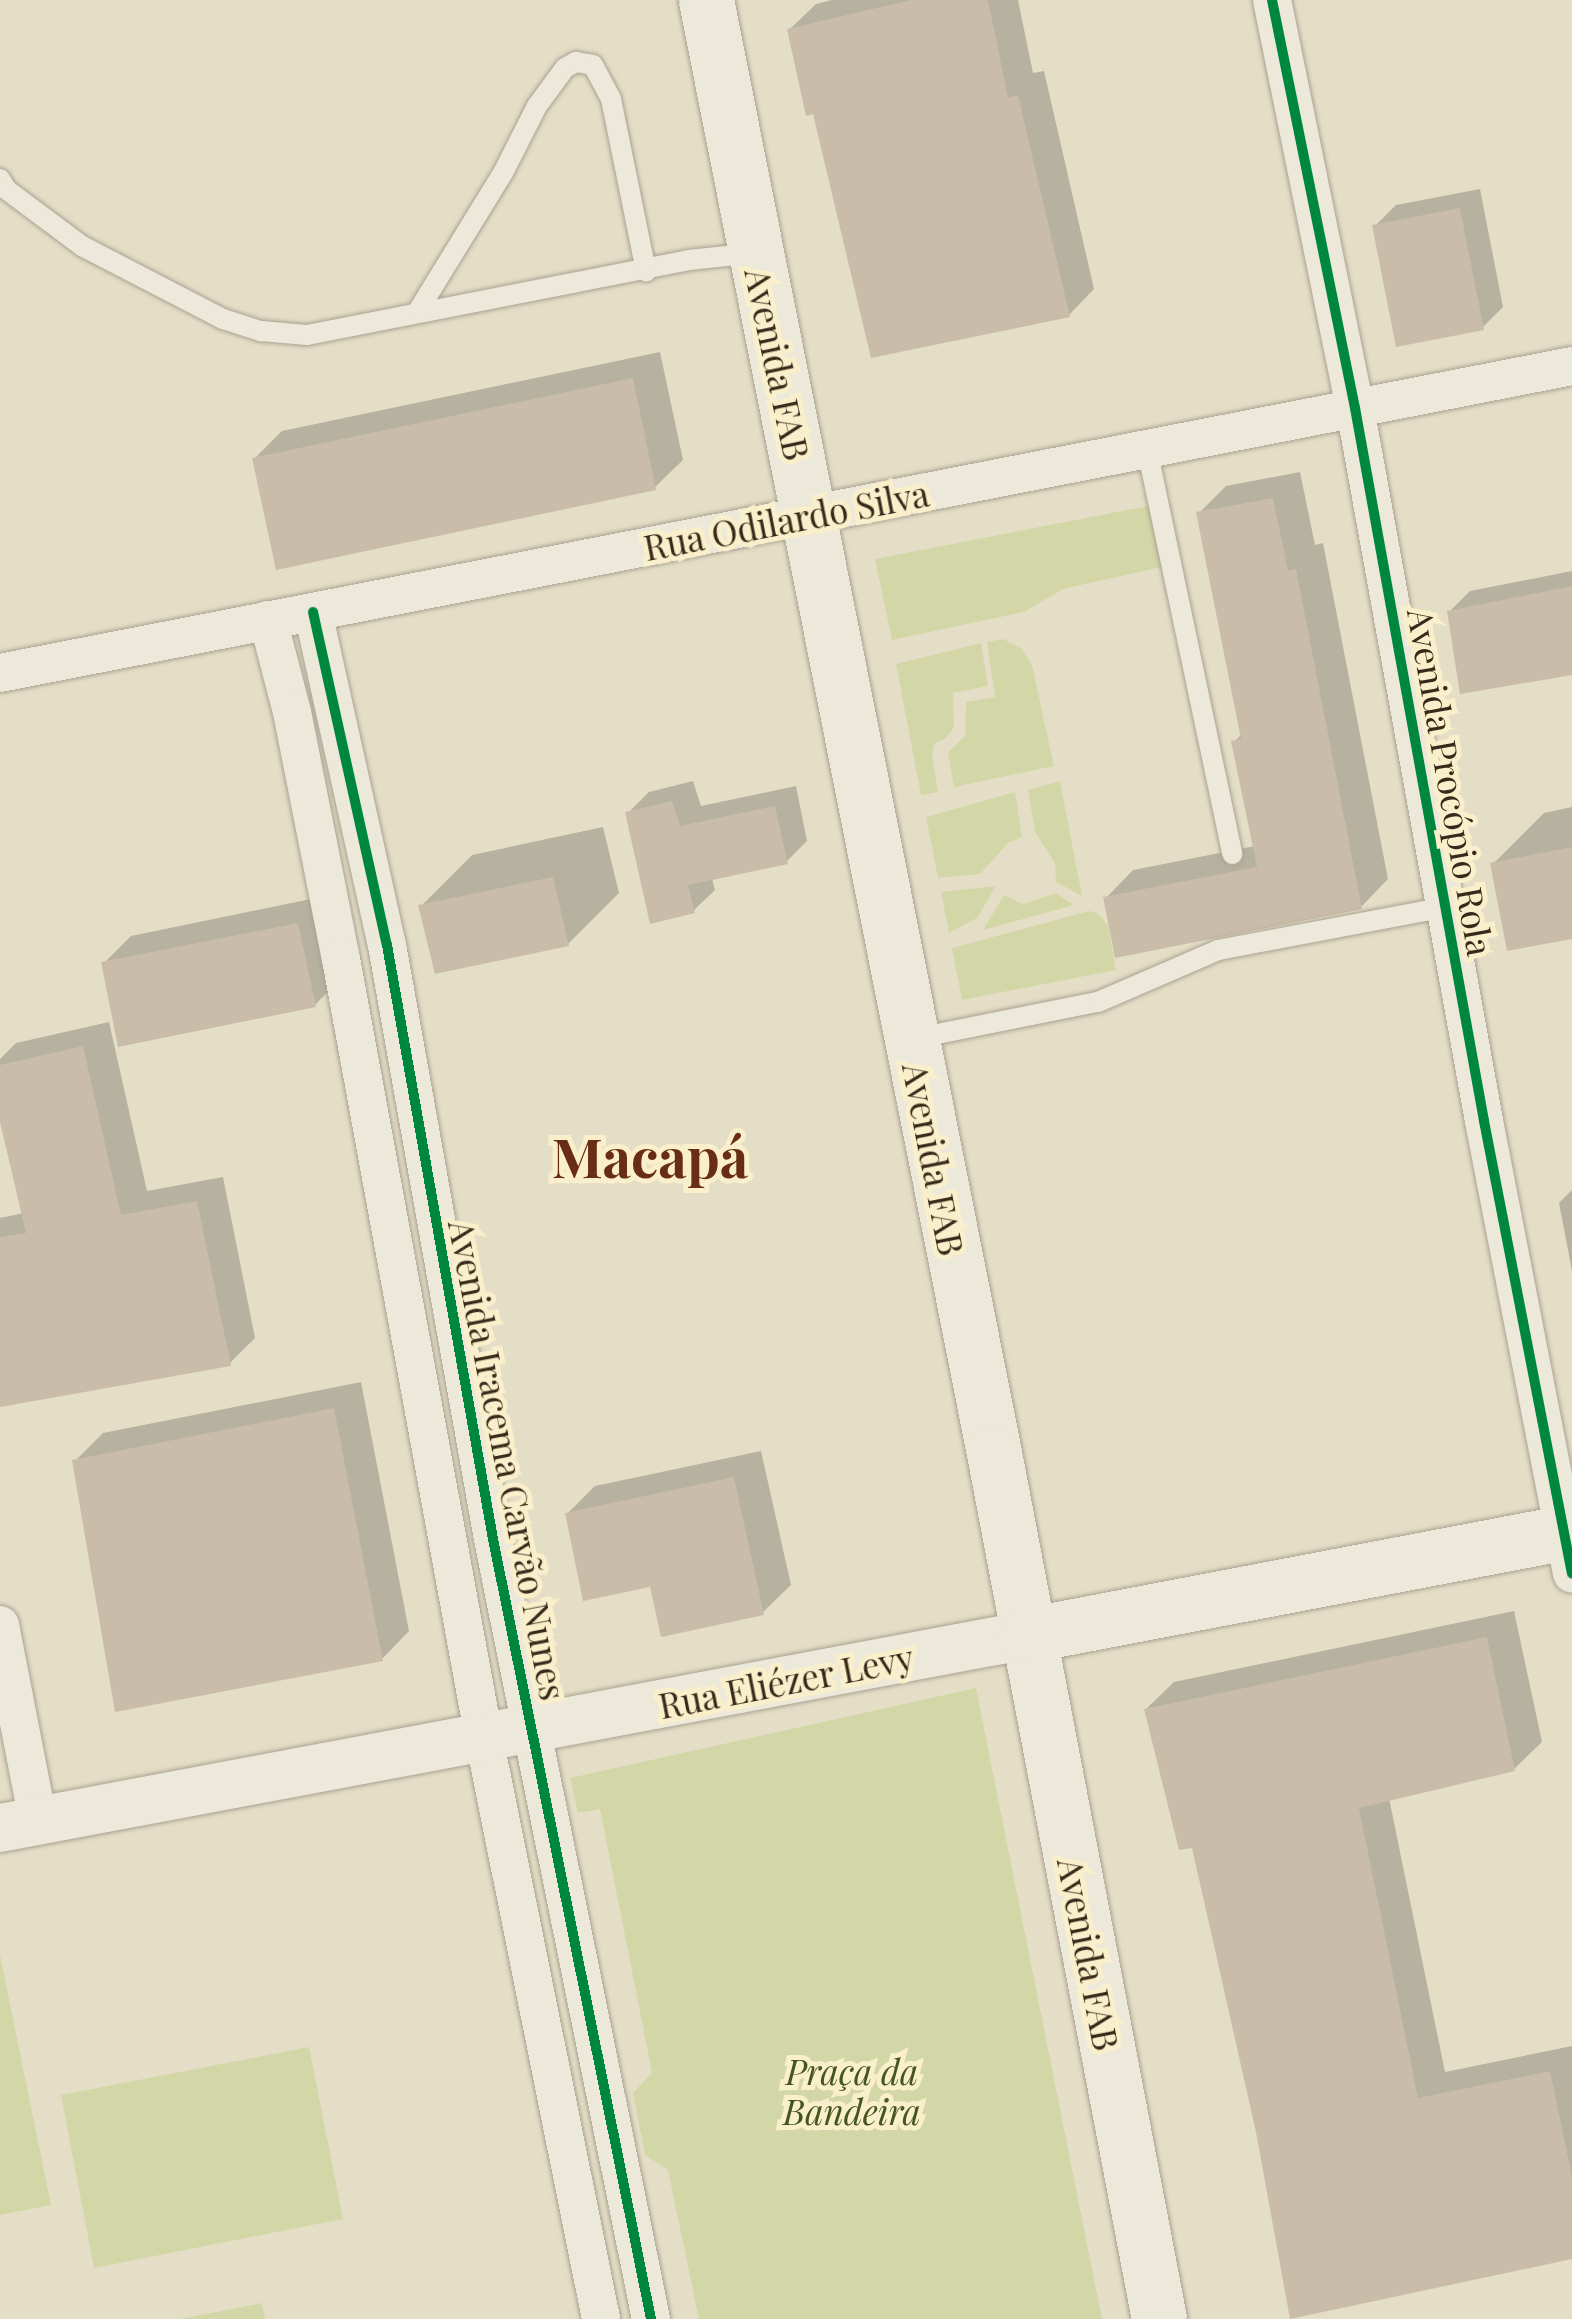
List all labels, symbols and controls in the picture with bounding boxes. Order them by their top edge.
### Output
street label: Avenida FAB [737,264,819,464]
street label: Rua Odilardo Silva [640,472,932,568]
street label: Avenida Procópio Rola [1400,605,1502,959]
street label: Avenida FAB [895,1059,973,1259]
district label: Macapá [552,1123,748,1189]
street label: Avenida Iracema Carvão Nunes [441,1216,575,1704]
street label: Rua Eliézer Levy [654,1636,918,1726]
street label: Avenida FAB [1050,1854,1128,2054]
park label: Praça da Bandeira [783,2050,921,2132]

